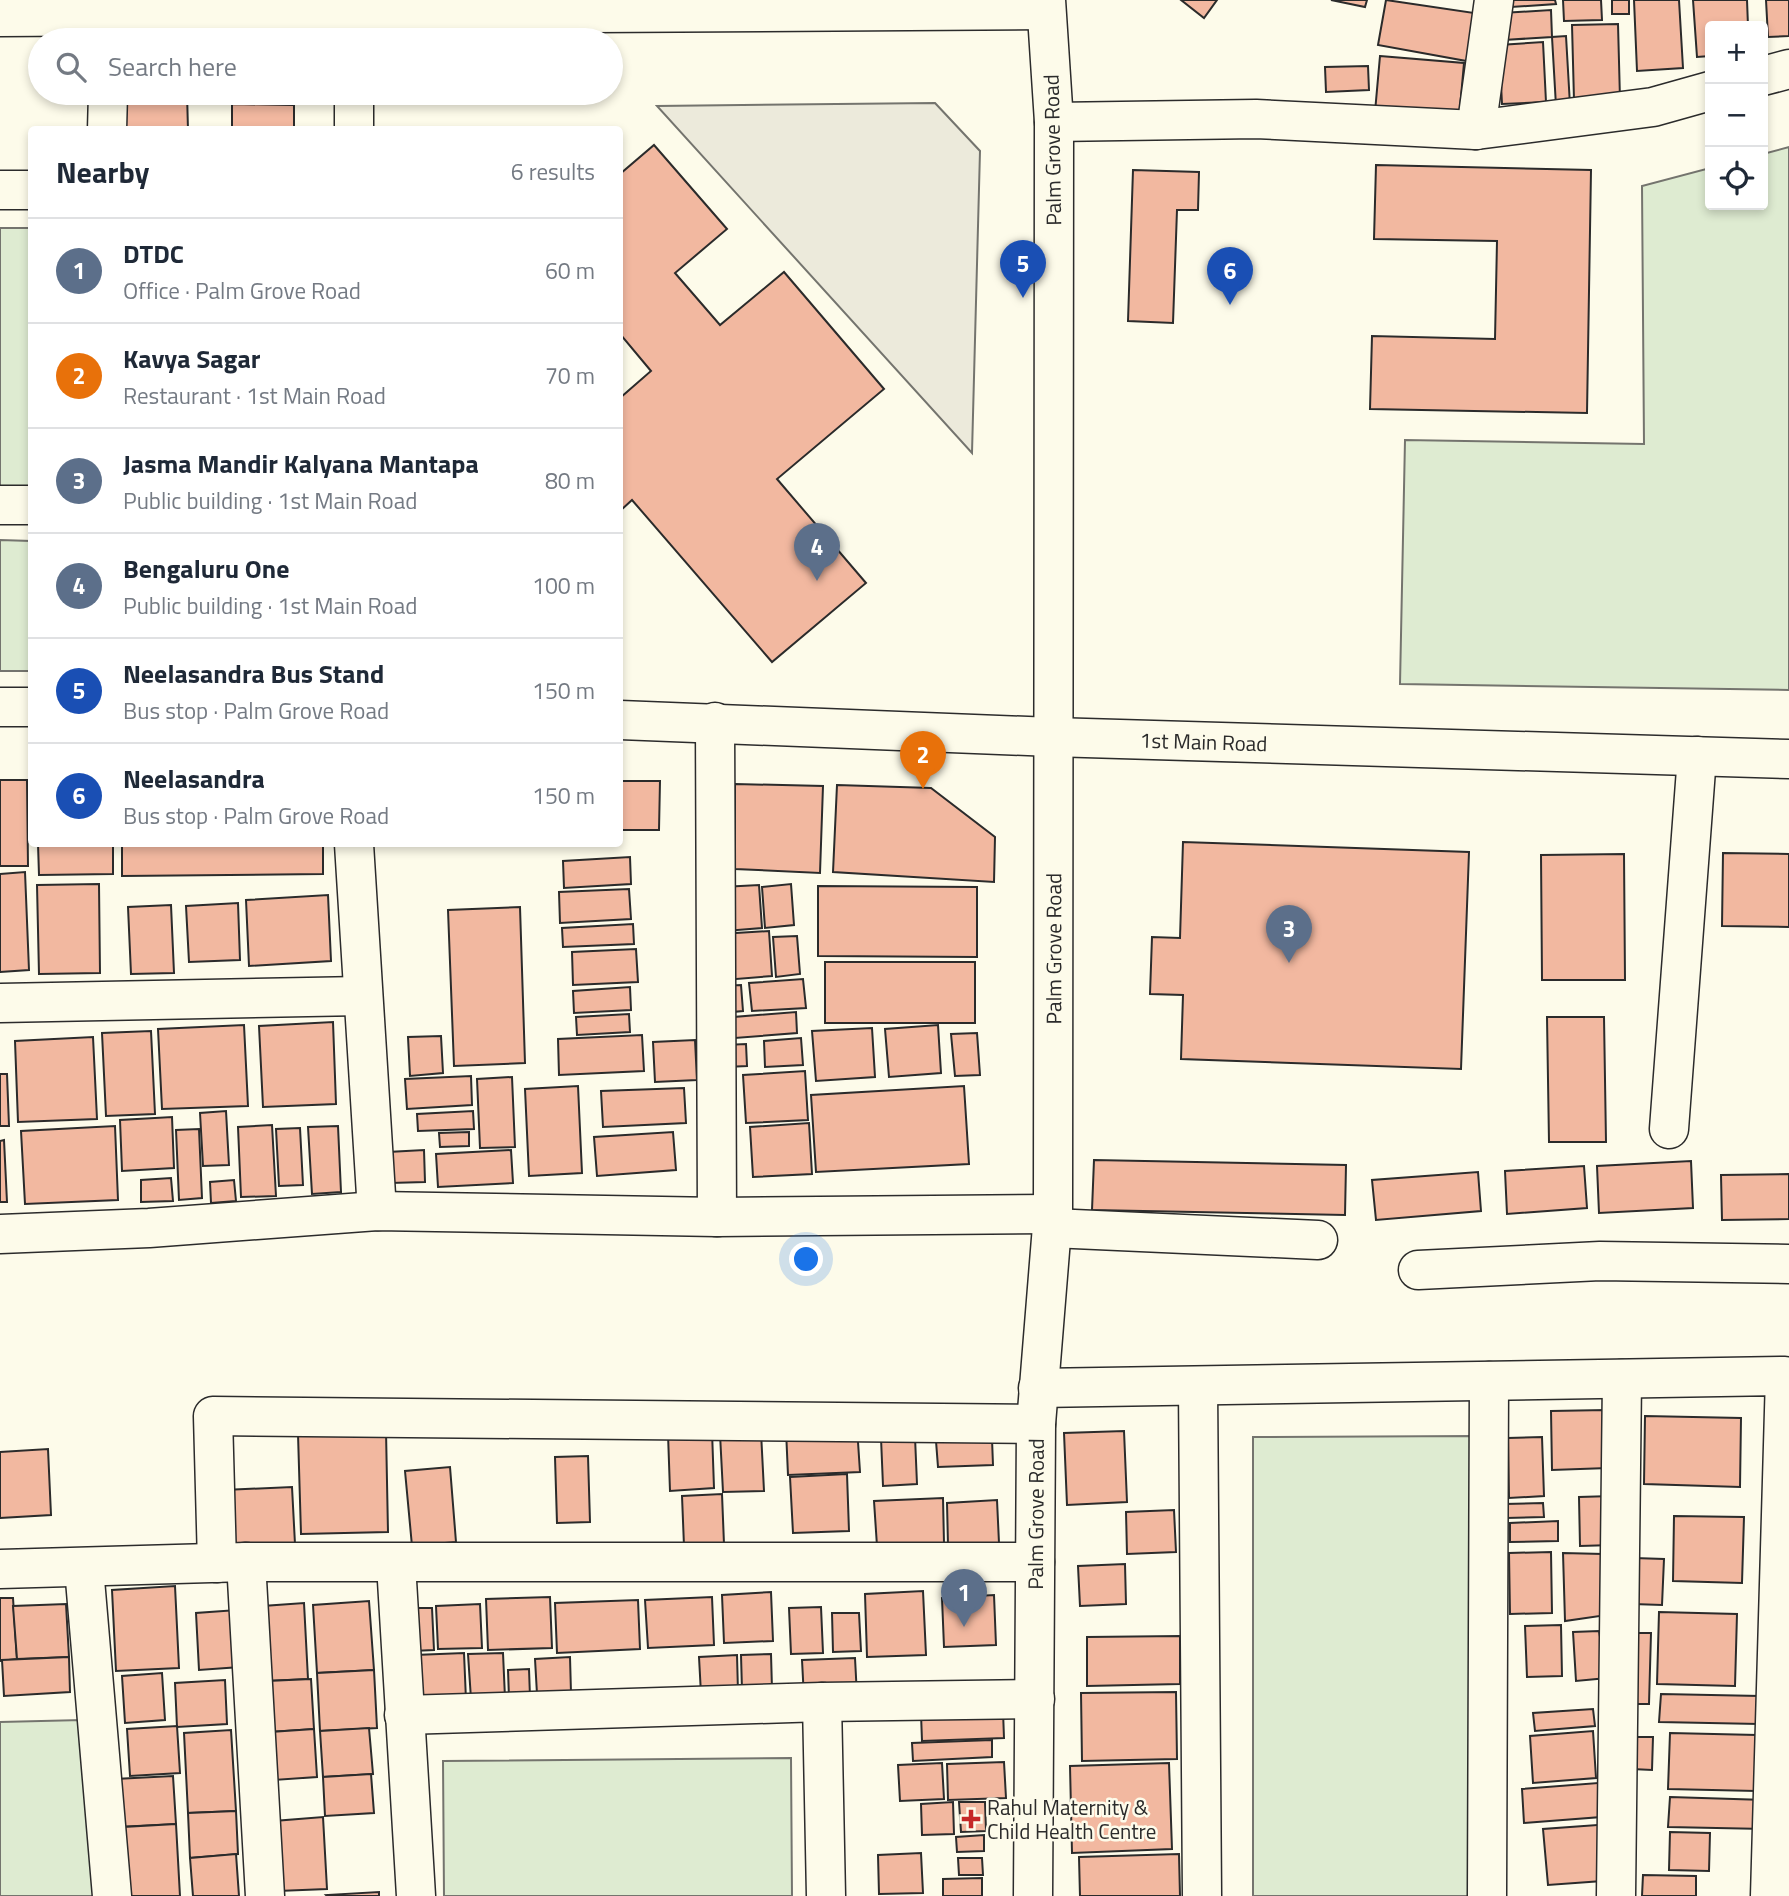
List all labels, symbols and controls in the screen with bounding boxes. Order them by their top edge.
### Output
map controls [1705,21,1768,210]
button: + [1705,21,1768,84]
search box [28,28,623,105]
text: Search here [108,47,237,86]
icon: search [52,48,90,86]
street label: Palm Grove Road [1035,74,1069,226]
button: − [1705,84,1768,147]
button: locate [1705,147,1768,210]
text: Nearby [56,149,149,195]
text: 6 results [511,154,595,189]
text: DTDC [123,234,184,273]
pin: 5 [1000,240,1046,298]
pin: 6 [1207,247,1253,305]
text: 1 [73,253,85,288]
text: 60 m [545,253,595,288]
text: Office · Palm Grove Road [123,273,361,308]
text: Kavya Sagar [123,339,260,378]
text: 2 [73,358,85,393]
text: 70 m [545,358,595,393]
text: Restaurant · 1st Main Road [123,378,386,413]
text: Jasma Mandir Kalyana Mantapa [123,444,479,483]
text: 3 [73,463,85,498]
text: 80 m [545,463,595,498]
text: Public building · 1st Main Road [123,483,417,518]
pin: 4 [794,523,840,581]
text: Bengaluru One [123,549,289,588]
text: 4 [73,568,85,603]
text: 100 m [532,568,595,603]
text: Public building · 1st Main Road [123,588,417,623]
text: Neelasandra Bus Stand [123,654,384,693]
text: 5 [73,673,85,708]
text: 150 m [532,673,595,708]
text: Bus stop · Palm Grove Road [123,693,389,728]
street label: 1st Main Road [1139,724,1268,759]
pin: 2 [900,731,946,789]
text: Neelasandra [123,759,265,798]
text: 6 [73,778,85,813]
text: 150 m [532,778,595,813]
text: Bus stop · Palm Grove Road [123,798,389,833]
street label: Palm Grove Road [1037,873,1069,1024]
pin: 3 [1266,905,1312,963]
your location [789,1242,823,1276]
street label: Palm Grove Road [1019,1438,1052,1590]
pin: 1 [941,1569,987,1627]
place label: Rahul Maternity & Child Health Centre [987,1791,1156,1847]
marker: Rahul Maternity & Child Health Centre [961,1809,981,1829]

